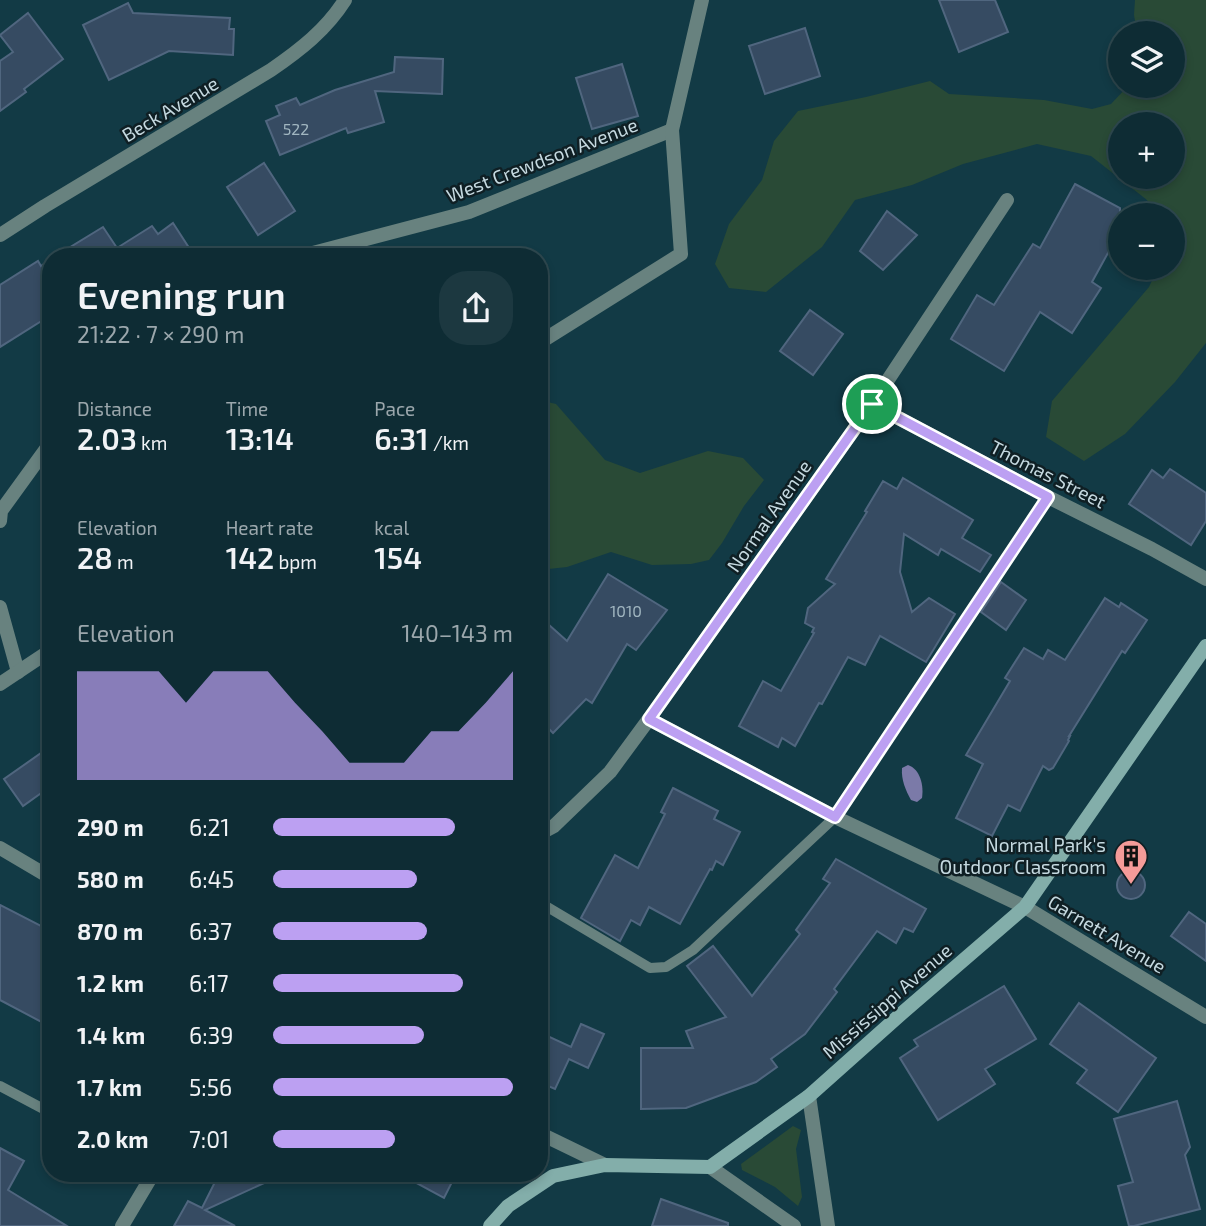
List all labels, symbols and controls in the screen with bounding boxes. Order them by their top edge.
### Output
map controls [1108,21,1185,280]
button: layers [1108,21,1185,98]
street label: Beck Avenue [117,71,222,146]
street label: West Crewdson Avenue [443,112,641,207]
button: + [1108,112,1185,189]
house number: 522 [283,119,309,138]
button: − [1108,203,1185,280]
text: Evening run [77,271,286,317]
button: share [439,271,513,345]
text: 21:22 · 7 × 290 m [77,320,244,348]
pin [842,374,902,434]
icon: arrive [853,385,891,423]
text: Distance [77,397,152,420]
text: Time [226,397,268,420]
text: Pace [374,397,415,420]
text: 2.03 [77,420,137,456]
text: 13:14 [226,420,294,456]
text: 6:31 [374,420,429,456]
text: km [137,431,167,454]
text: /km [429,431,469,454]
street label: Thomas Street [987,435,1110,513]
street label: Normal Avenue [721,455,816,576]
text: Elevation [77,516,158,539]
text: Heart rate [226,516,314,539]
text: kcal [374,516,409,539]
text: 28 [77,539,113,575]
text: 142 [226,539,274,575]
text: 154 [374,539,422,575]
text: m [113,550,134,573]
text: bpm [274,550,317,573]
house number: 1010 [610,601,642,620]
text: Elevation [77,619,175,647]
text: 140–143 m [402,619,513,647]
text: 290 m [77,813,144,841]
text: 6:21 [189,813,230,841]
place label: Normal Park's Outdoor Classroom [940,833,1106,878]
building icon: Normal Park's Outdoor Classroom [1112,837,1150,886]
text: 580 m [77,865,144,893]
text: 6:45 [189,865,234,893]
street label: Garnett Avenue [1044,889,1170,978]
text: 870 m [77,917,143,945]
text: 6:37 [189,917,232,945]
street label: Mississippi Avenue [817,938,956,1063]
text: 1.2 km [77,969,144,997]
text: 6:17 [189,969,229,997]
text: 1.4 km [77,1021,145,1049]
text: 6:39 [189,1021,234,1049]
text: 1.7 km [77,1073,142,1101]
text: 5:56 [189,1073,232,1101]
text: 2.0 km [77,1125,149,1153]
text: 7:01 [189,1125,229,1153]

